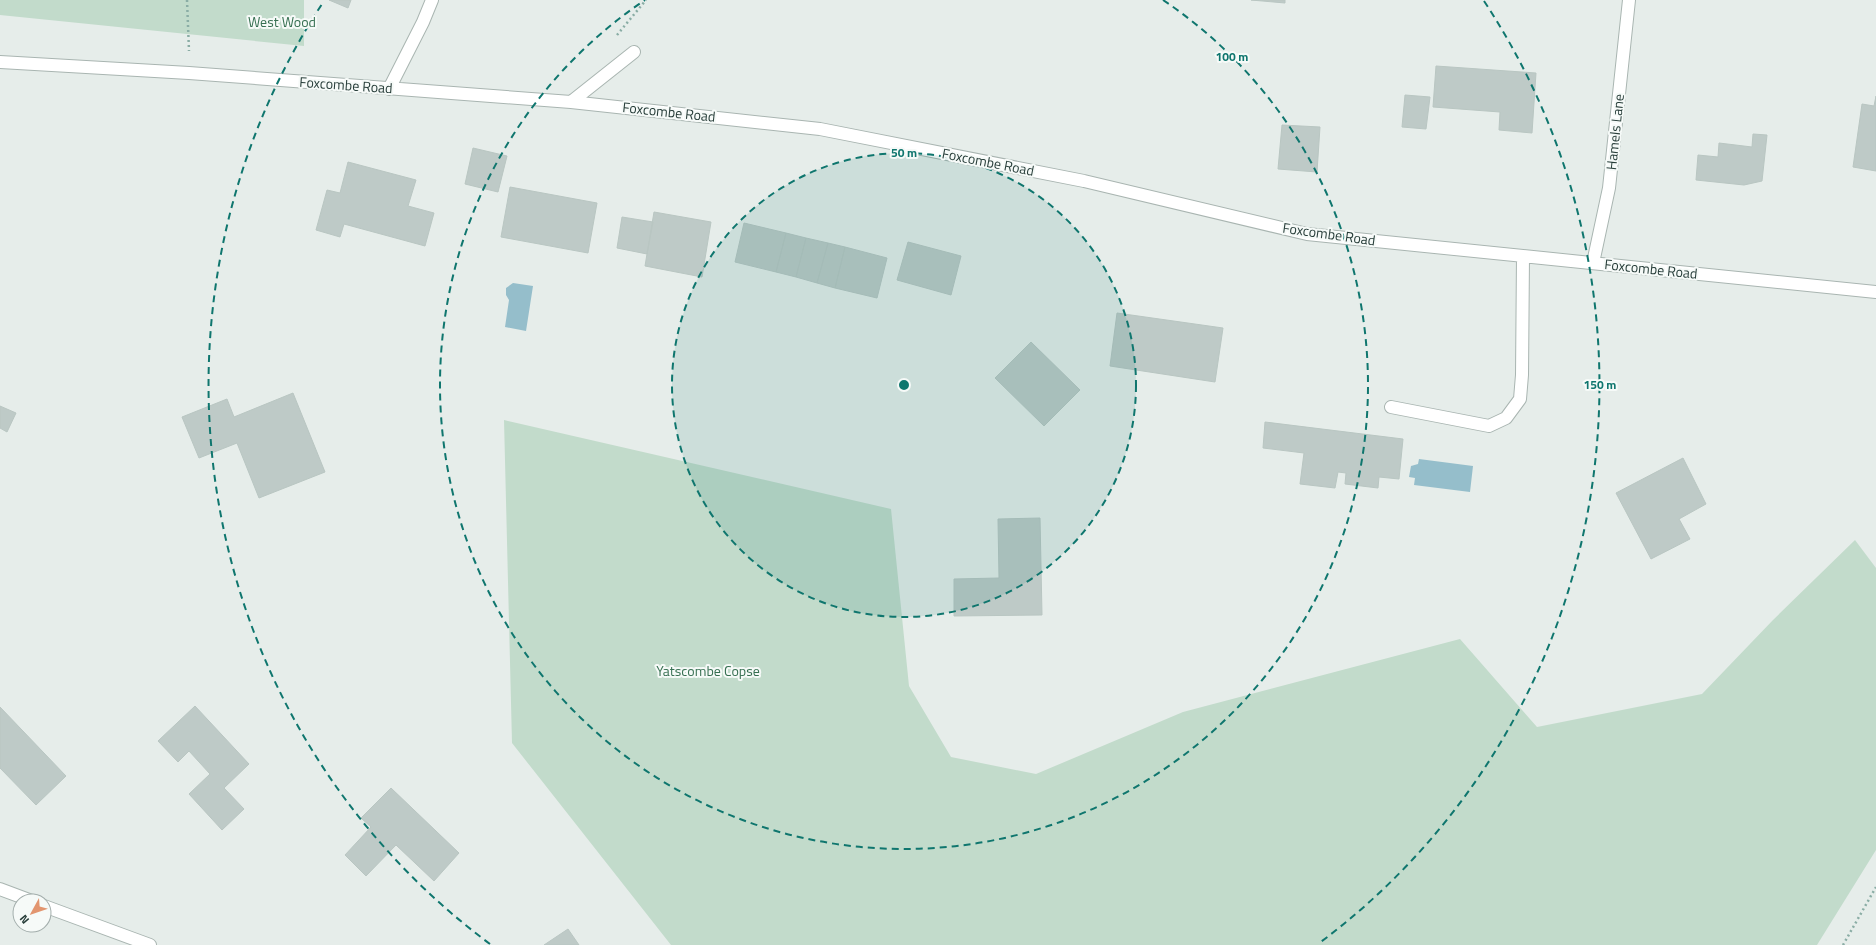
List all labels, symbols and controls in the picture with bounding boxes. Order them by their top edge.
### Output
park label: West Wood [248,11,316,32]
text: 100 m [1216,47,1248,66]
street label: Foxcombe Road [299,71,393,98]
street label: Hamels Lane [1600,93,1629,171]
street label: Foxcombe Road [621,96,717,127]
street label: Foxcombe Road [940,142,1036,181]
text: 50 m [891,143,917,162]
street label: Foxcombe Road [1281,217,1377,250]
street label: Foxcombe Road [1603,253,1699,284]
text: 150 m [1584,375,1616,394]
centre of rings [897,378,911,392]
park label: Yatscombe Copse [656,660,760,681]
north arrow [12,893,52,933]
text: N [16,911,33,927]

